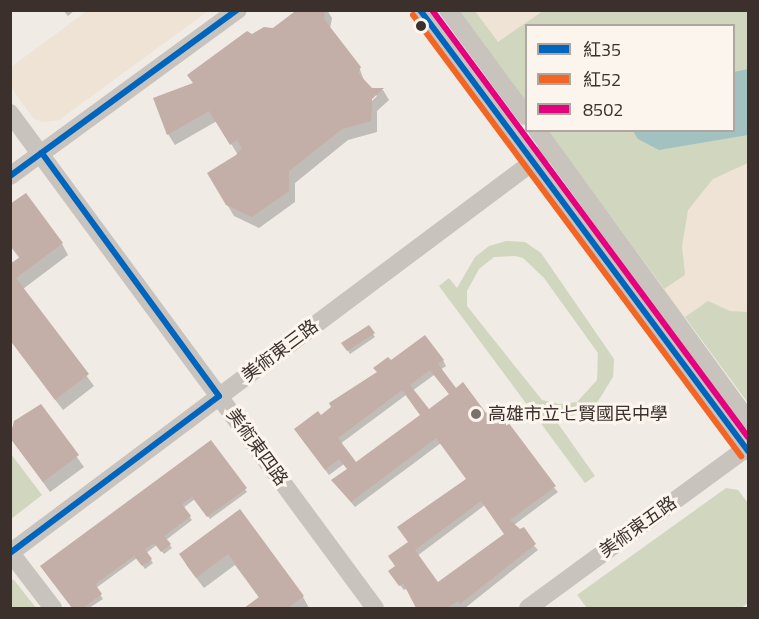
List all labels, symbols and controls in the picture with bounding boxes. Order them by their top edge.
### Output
unlabelled marker [415,20,427,32]
legend [525,24,735,132]
text: 紅35 [583,36,621,63]
text: 紅52 [583,66,621,93]
text: 8502 [583,96,623,123]
street label: 美術東三路 [238,315,322,387]
place label: 高雄市立七賢國民中學 [488,403,668,425]
street label: 美術東四路 [222,404,292,490]
marker: 高雄市立七賢國民中學 [469,407,483,421]
street label: 美術東五路 [595,492,681,562]

